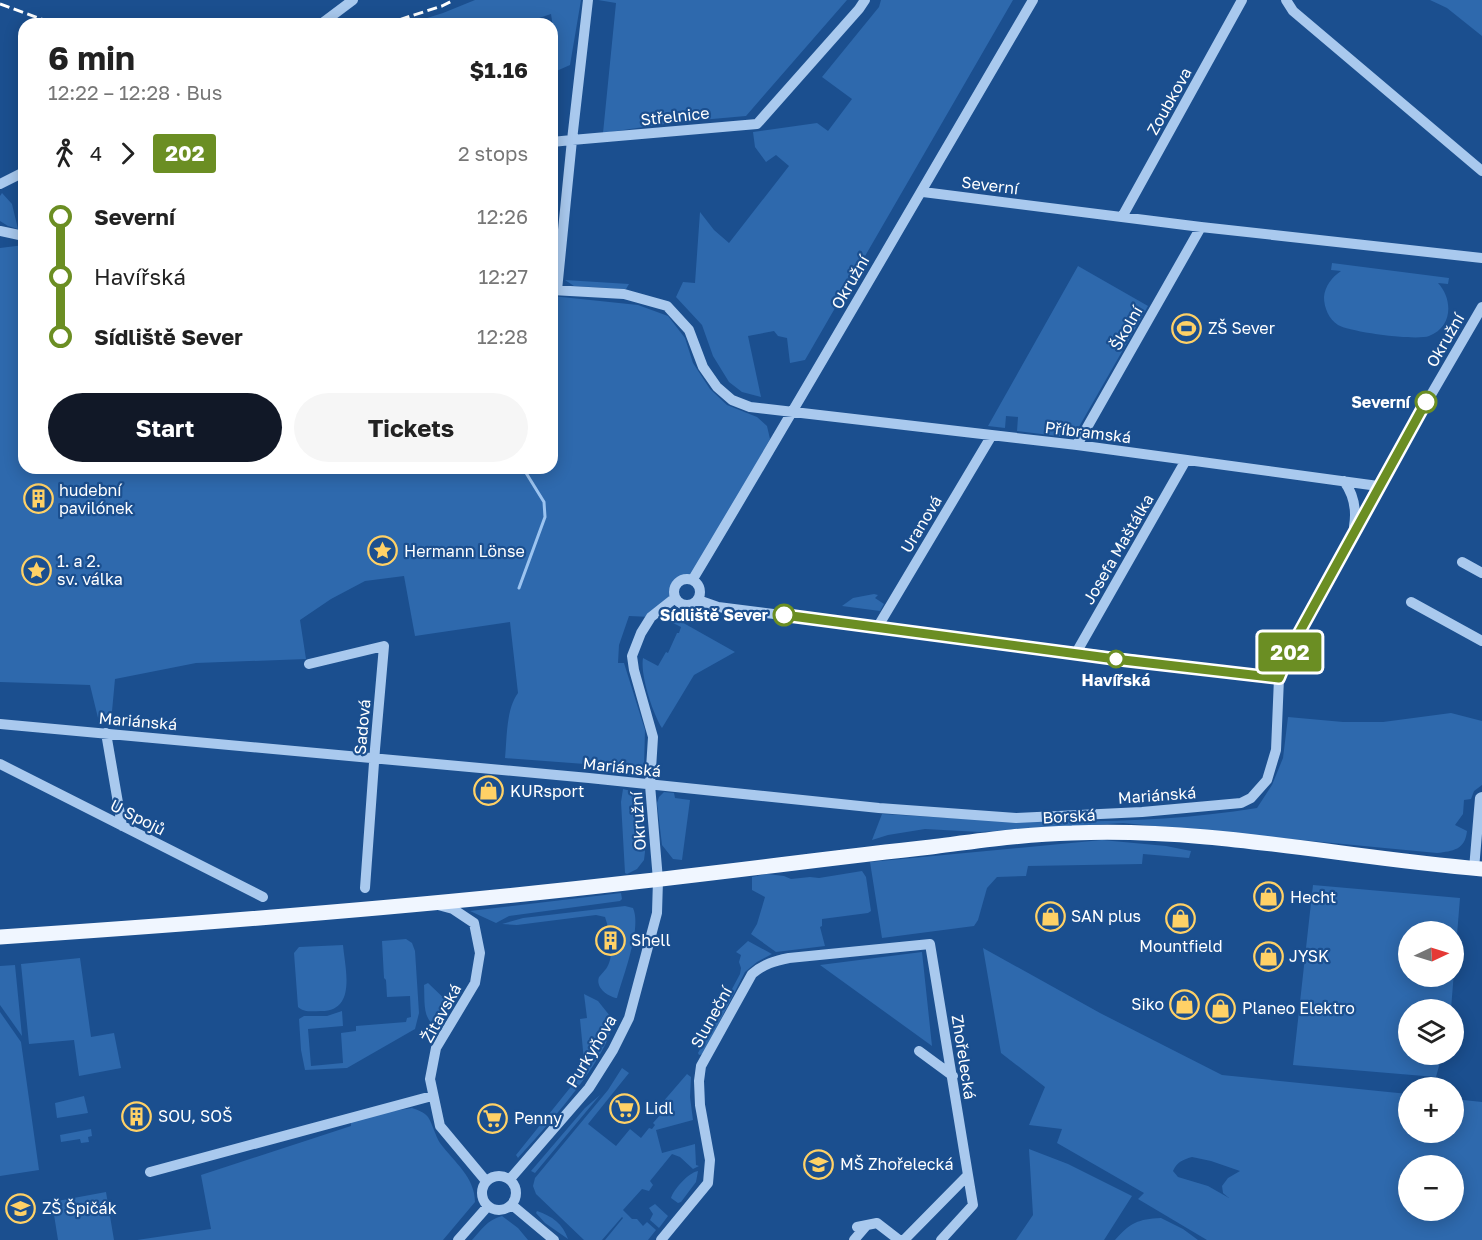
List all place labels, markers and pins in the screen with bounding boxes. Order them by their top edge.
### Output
sports icon: ZŠ Sever [1171,312,1203,344]
place label: ZŠ Sever [1208,318,1275,338]
marker: Severní [1415,391,1437,413]
place label: Severní [1351,392,1412,412]
place label: hudební pavilónek [59,480,134,518]
building icon: hudební pavilónek [22,483,54,515]
place icon: Hermann Lönse [367,535,399,567]
place label: Hermann Lönse [404,541,525,561]
place label: 1. a 2. sv. válka [57,551,123,589]
place icon: 1. a 2. sv. válka [20,554,52,586]
marker: Sídliště Sever [773,604,795,626]
place label: Sídliště Sever [660,605,768,625]
marker: Havířská [1107,650,1125,668]
place label: Havířská [1082,670,1150,690]
shop icon: KURsport [473,775,505,807]
place label: KURsport [510,781,584,801]
shop icon: Hecht [1253,881,1285,913]
place label: Hecht [1290,887,1336,907]
shop icon: SAN plus [1034,900,1066,932]
shop icon: Mountfield [1165,902,1197,934]
place label: SAN plus [1071,906,1141,926]
building icon: Shell [594,924,626,956]
place label: Shell [631,930,671,950]
place label: Mountfield [1139,936,1223,956]
shop icon: JYSK [1252,940,1284,972]
place label: JYSK [1289,946,1329,966]
shop icon: Siko [1169,988,1201,1020]
shop icon: Planeo Elektro [1205,992,1237,1024]
place label: Siko [1131,994,1164,1014]
place label: Planeo Elektro [1242,998,1355,1018]
supermarket icon: Lidl [608,1092,640,1124]
place label: Lidl [645,1098,673,1118]
building icon: SOU, SOŠ [121,1100,153,1132]
supermarket icon: Penny [477,1102,509,1134]
place label: SOU, SOŠ [158,1106,232,1126]
place label: Penny [514,1108,562,1128]
school or university icon: MŠ Zhořelecká [803,1148,835,1180]
place label: MŠ Zhořelecká [840,1154,953,1174]
school or university icon: ZŠ Špičák [5,1192,37,1224]
place label: ZŠ Špičák [42,1198,117,1218]

